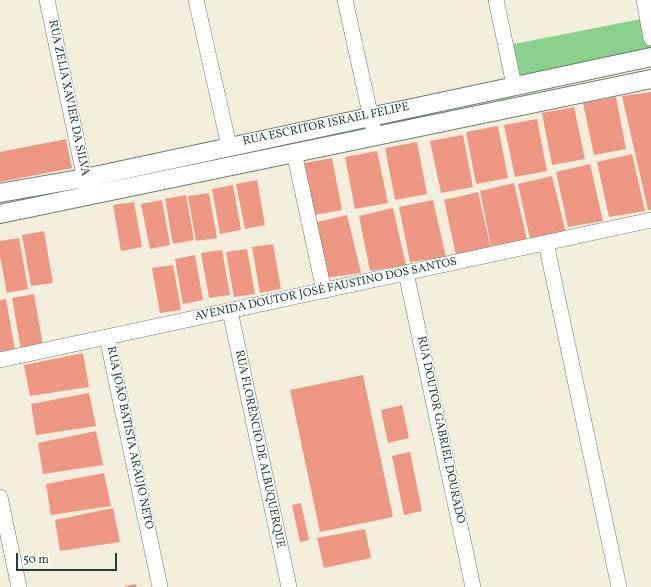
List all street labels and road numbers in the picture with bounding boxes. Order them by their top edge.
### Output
street label: RUA ZELIA XAVIER DA SILVA [44,19,92,177]
street label: RUA ESCRITOR ISRAEL FELIPE [241,100,411,150]
street label: AVENIDA DOUTOR JOSÉ FAUSTINO DOS SANTOS [194,255,458,325]
street label: RUA DOUTOR GABRIEL DOURADO [413,335,467,525]
street label: RUA JOÃO BATISTA ARAÚJO NETO [103,345,155,531]
street label: RUA FLORÊNCIO DE ALBUQUERQUE [231,349,287,549]

